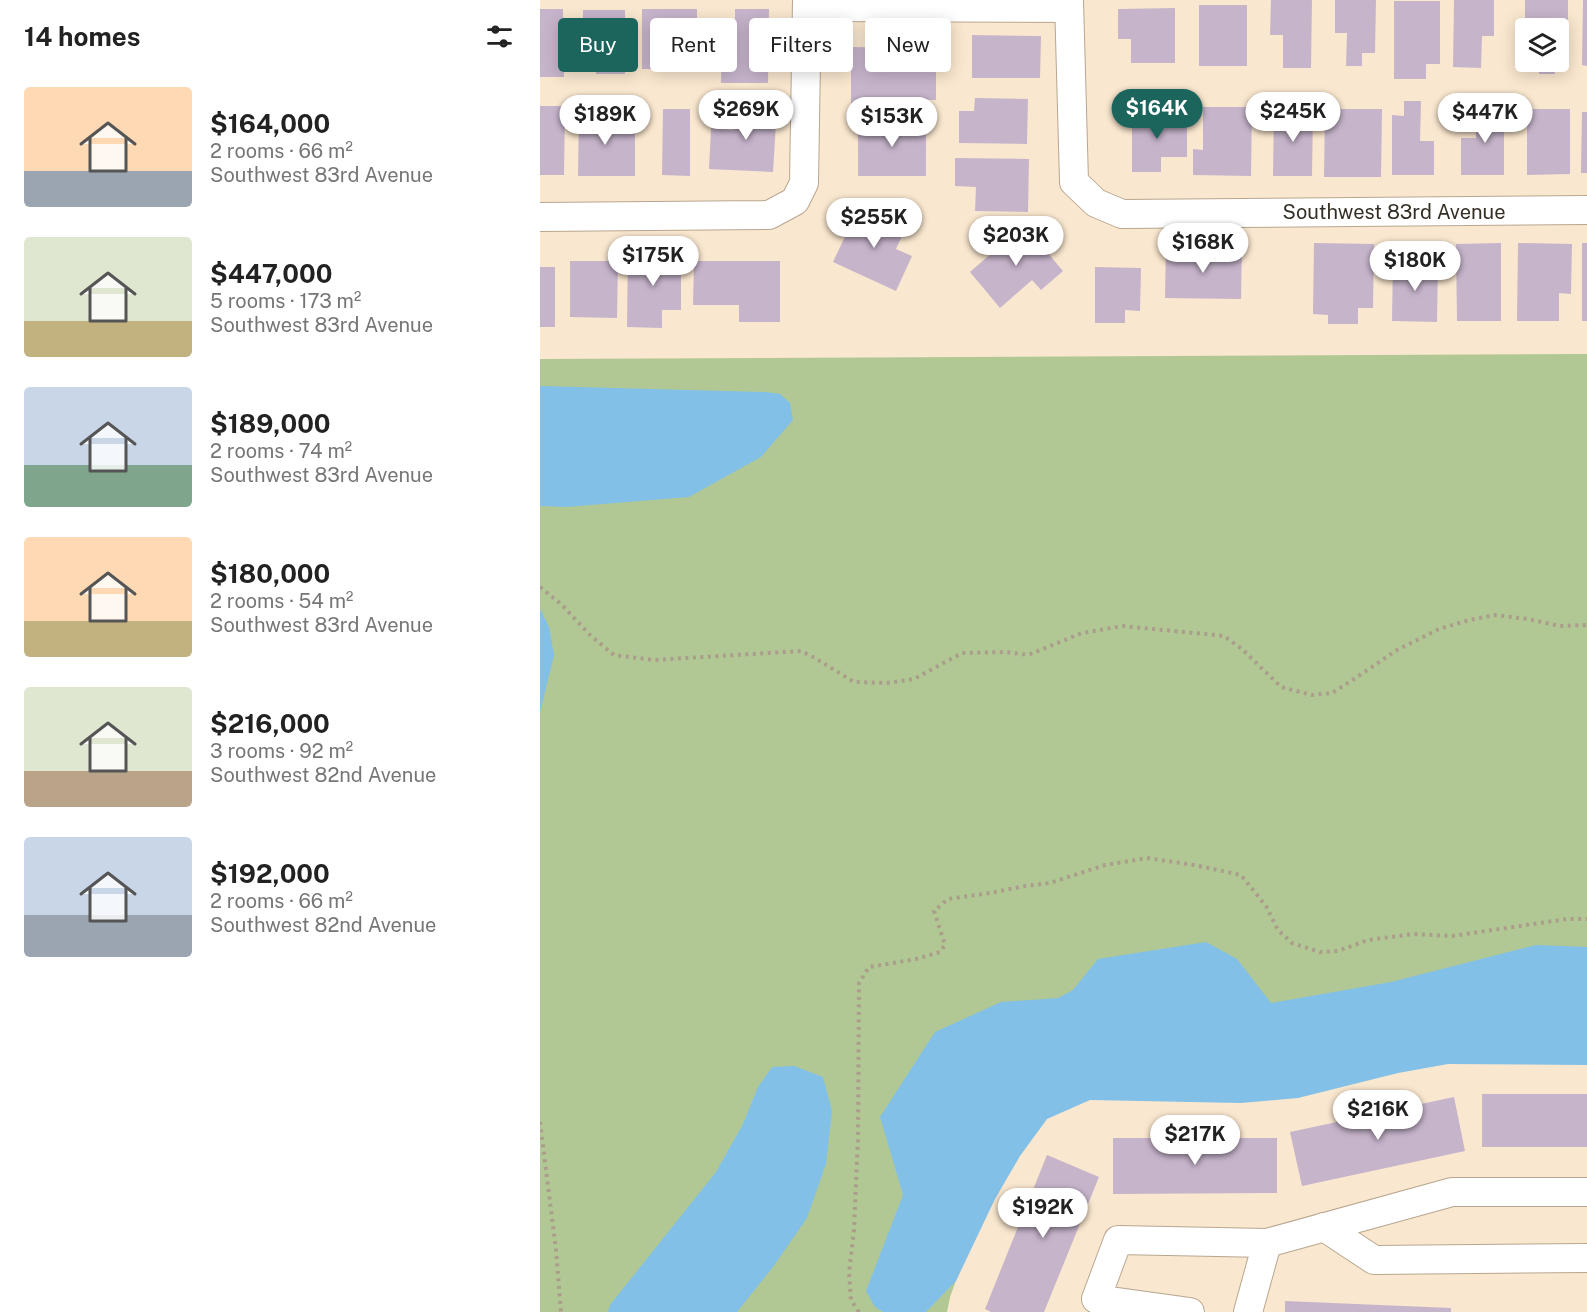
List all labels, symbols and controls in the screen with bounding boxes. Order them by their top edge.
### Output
chip: Buy [558,18,638,72]
chip: Rent [650,18,737,72]
chip: Filters [749,18,853,72]
chip: New [865,18,951,72]
map controls [1515,18,1569,72]
button: layers [1515,18,1569,72]
icon: filters [483,20,516,53]
text: 14 homes [24,21,140,52]
pin: $164K [1115,89,1199,140]
pin: $269K [704,90,788,141]
pin: $245K [1251,92,1335,143]
pin: $447K [1443,93,1527,144]
pin: $189K [563,95,647,146]
text: $164K [1126,96,1188,120]
text: $269K [713,97,779,121]
pin: $153K [850,97,934,148]
text: $245K [1259,99,1327,123]
text: $447K [1452,100,1518,124]
text: $189K [573,102,637,126]
text: $153K [860,104,924,128]
text: $164,000 [210,108,330,139]
icon: home [72,111,144,183]
text: 2 rooms · 66 m² [210,139,353,163]
text: Southwest 83rd Avenue [210,163,433,187]
pin: $255K [832,198,916,249]
street label: Southwest 83rd Avenue [1282,200,1506,224]
text: $255K [840,205,908,229]
pin: $203K [974,216,1058,267]
text: $203K [983,223,1049,247]
pin: $168K [1161,223,1245,274]
text: $168K [1171,230,1235,254]
pin: $175K [611,236,695,287]
pin: $180K [1373,241,1457,292]
text: $175K [622,243,684,267]
text: $180K [1384,248,1446,272]
text: $447,000 [210,258,332,289]
icon: home [72,261,144,333]
text: 5 rooms · 173 m² [210,289,361,313]
text: Southwest 83rd Avenue [210,313,433,337]
text: $189,000 [210,408,331,439]
icon: home [72,411,144,483]
text: 2 rooms · 74 m² [210,439,352,463]
text: Southwest 83rd Avenue [210,463,433,487]
text: $180,000 [210,558,330,589]
icon: home [72,561,144,633]
text: 2 rooms · 54 m² [210,589,353,613]
text: Southwest 83rd Avenue [210,613,433,637]
text: $216,000 [210,708,330,739]
icon: home [72,711,144,783]
text: 3 rooms · 92 m² [210,739,353,763]
text: Southwest 82nd Avenue [210,763,436,787]
text: $192,000 [210,858,330,889]
icon: home [72,861,144,933]
text: 2 rooms · 66 m² [210,889,353,913]
text: Southwest 82nd Avenue [210,913,436,937]
pin: $216K [1336,1090,1420,1141]
text: $216K [1347,1097,1409,1121]
pin: $217K [1153,1115,1237,1166]
text: $217K [1164,1122,1226,1146]
pin: $192K [1001,1188,1085,1239]
text: $192K [1012,1195,1074,1219]

